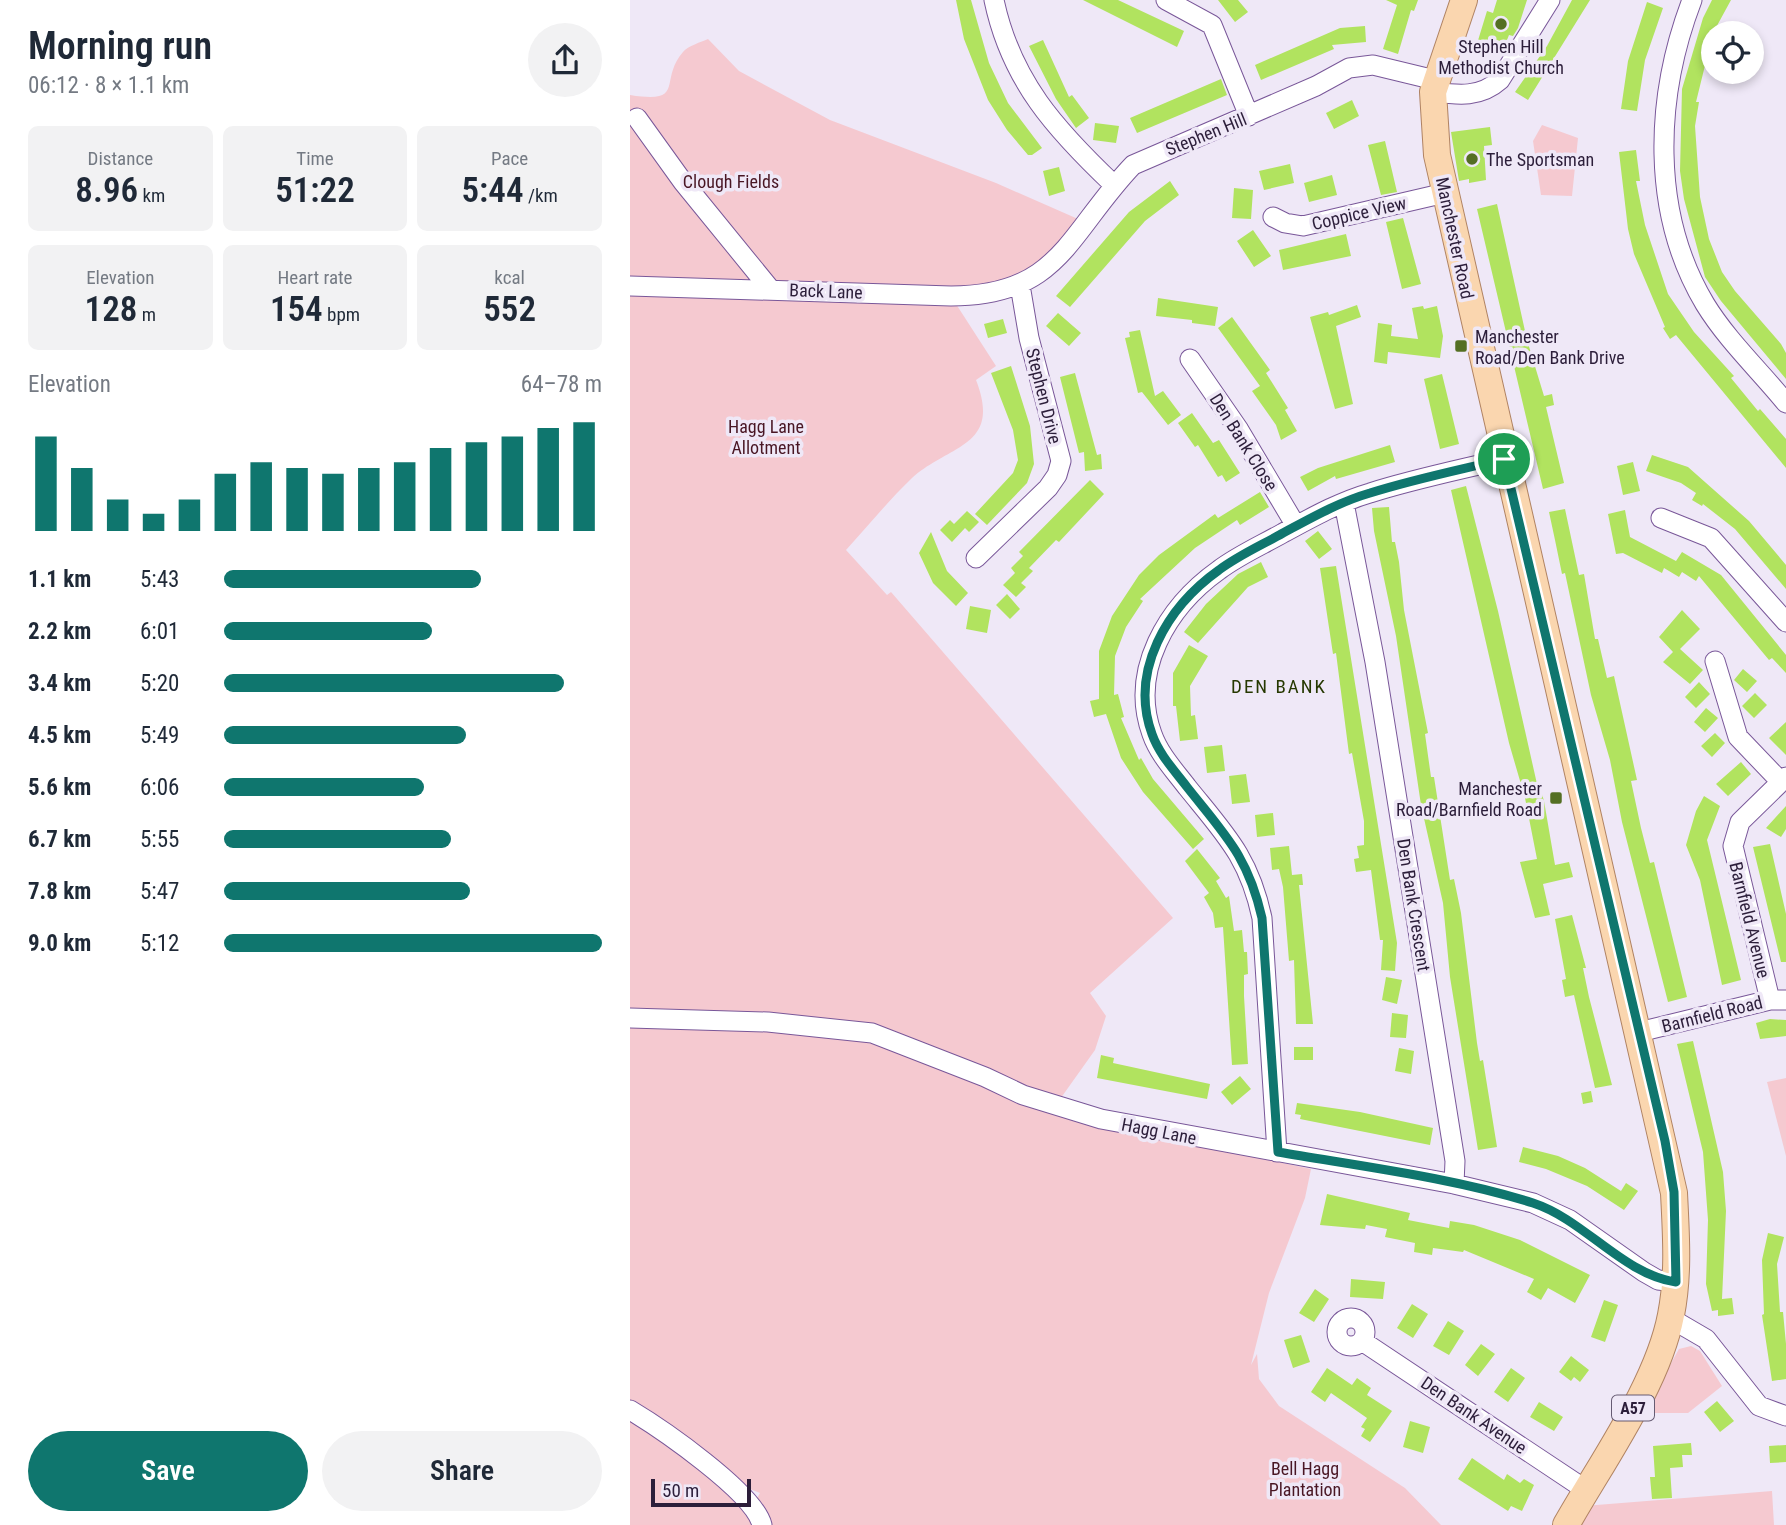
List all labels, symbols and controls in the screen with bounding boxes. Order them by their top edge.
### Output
marker: Stephen Hill Methodist Church [1493,16,1509,32]
map controls [1701,21,1764,84]
button: locate [1701,21,1764,84]
button: share [528,23,602,97]
text: Morning run [28,24,212,68]
place label: Stephen Hill Methodist Church [1438,36,1564,78]
text: 06:12 · 8 × 1.1 km [28,72,189,99]
street label: Stephen Hill [1162,108,1250,160]
text: Distance [88,147,153,170]
text: Time [296,147,334,170]
text: Pace [491,147,528,170]
place label: The Sportsman [1486,149,1594,170]
marker: The Sportsman [1464,151,1480,167]
text: 8.96 [75,170,138,211]
text: 51:22 [275,170,355,211]
text: 5:44 [461,170,524,211]
park label: Clough Fields [683,171,779,192]
street label: Manchester Road [1432,175,1478,301]
text: km [138,184,165,207]
text: /km [524,184,558,207]
street label: Coppice View [1310,192,1409,234]
text: Elevation [86,266,155,289]
text: Heart rate [277,266,353,289]
text: kcal [494,266,525,289]
street label: Back Lane [789,279,863,303]
text: 128 [85,289,137,330]
text: 154 [270,289,323,330]
text: 552 [483,289,536,330]
text: m [137,303,156,326]
text: bpm [323,303,360,326]
place label: Manchester Road/Den Bank Drive [1475,326,1625,368]
marker: Manchester Road/Den Bank Drive [1453,338,1469,354]
street label: Stephen Drive [1022,346,1066,446]
text: Elevation [28,371,111,398]
text: 64–78 m [521,371,602,398]
street label: Den Bank Close [1206,389,1282,495]
park label: Hagg Lane Allotment [728,416,804,458]
pin [1474,429,1534,489]
icon: arrive [1485,440,1523,478]
text: 1.1 km [28,566,91,593]
text: 5:43 [140,566,179,593]
text: 2.2 km [28,618,91,645]
text: 6:01 [140,618,179,645]
text: 3.4 km [28,670,91,697]
text: 5:20 [140,670,179,697]
district label: DEN BANK [1231,675,1327,698]
text: 4.5 km [28,722,91,749]
text: 5:49 [140,722,179,749]
text: 5.6 km [28,774,91,801]
text: 6:06 [140,774,179,801]
place label: Manchester Road/Barnfield Road [1396,778,1543,820]
marker: Manchester Road/Barnfield Road [1548,790,1564,806]
text: 6.7 km [28,826,91,853]
text: 5:55 [140,826,179,853]
street label: Den Bank Crescent [1393,837,1435,973]
street label: Barnfield Avenue [1725,860,1775,980]
text: 7.8 km [28,878,91,905]
text: 5:47 [140,878,179,905]
text: 9.0 km [28,930,91,957]
text: 5:12 [140,930,179,957]
street label: Barnfield Road [1659,991,1765,1037]
street label: Hagg Lane [1120,1113,1198,1149]
street label: Den Bank Avenue [1417,1372,1531,1458]
road number: A57 [1612,1396,1654,1420]
button: Save [28,1431,308,1511]
button: Share [322,1431,602,1511]
park label: Bell Hagg Plantation [1269,1458,1341,1500]
scale bar [651,1476,751,1508]
text: 50 m [662,1479,699,1502]

